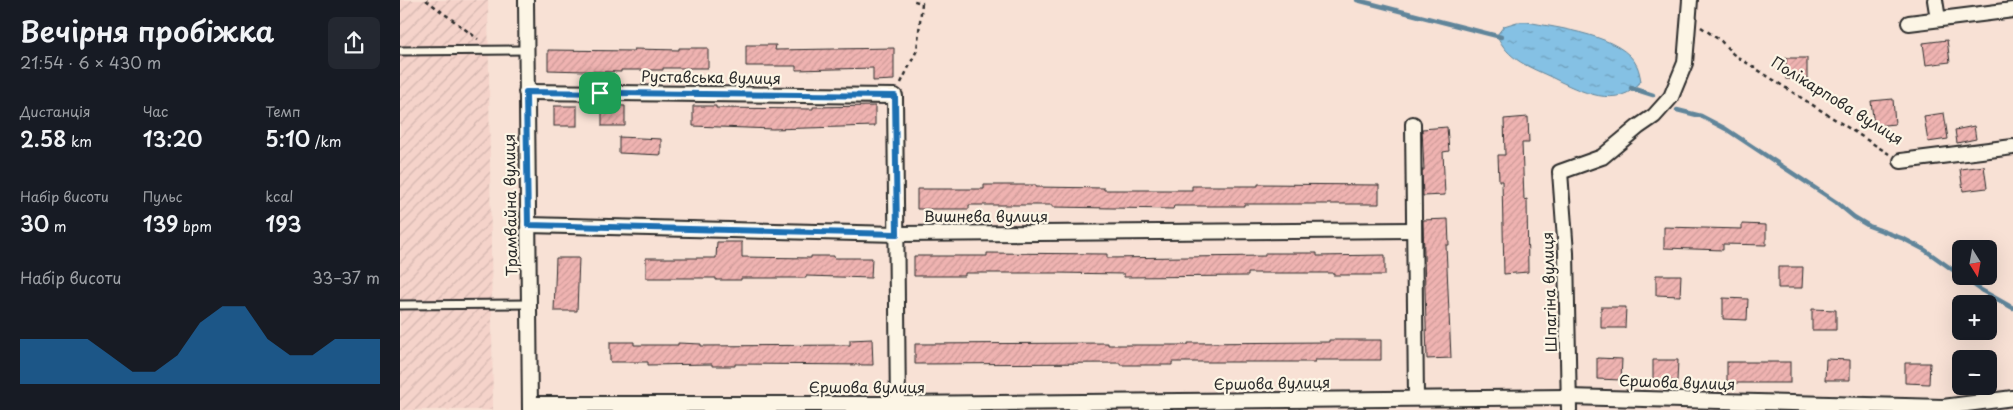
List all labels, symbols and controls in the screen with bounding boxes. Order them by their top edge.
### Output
text: Вечірня пробіжка [20,9,274,52]
button: share [328,17,380,69]
text: 21:54 · 6 × 430 m [20,50,161,74]
street label: Полікарпова вулиця [1767,50,1908,150]
street label: Руставська вулиця [641,64,781,89]
pin [579,72,621,114]
icon: arrive [586,79,614,107]
text: Дистанція [20,101,91,122]
text: Час [143,101,168,122]
text: Темп [265,101,301,122]
text: 2.58 [20,122,66,154]
text: 13:20 [143,122,203,154]
text: 5:10 [265,122,310,154]
text: km [66,131,92,152]
text: /km [310,131,342,152]
street label: Трамвайна вулиця [497,134,522,276]
text: Набір висоти [20,186,109,207]
text: Пульс [143,186,182,207]
text: kcal [265,186,293,207]
street label: Вишнева вулиця [924,204,1048,227]
text: 30 [20,207,49,239]
text: 139 [143,207,178,239]
text: 193 [265,207,301,239]
text: m [49,216,67,237]
text: bpm [178,216,212,237]
street label: Шпагіна вулиця [1535,231,1562,353]
north arrow [1952,240,1998,285]
map controls [1952,240,1997,395]
text: Набір висоти [20,265,121,289]
text: 33–37 m [312,265,380,289]
button: + [1952,295,1997,340]
button: − [1952,350,1997,395]
street label: Єршова вулиця [1618,368,1736,395]
street label: Єршова вулиця [1214,370,1330,395]
street label: Єршова вулиця [809,375,925,398]

